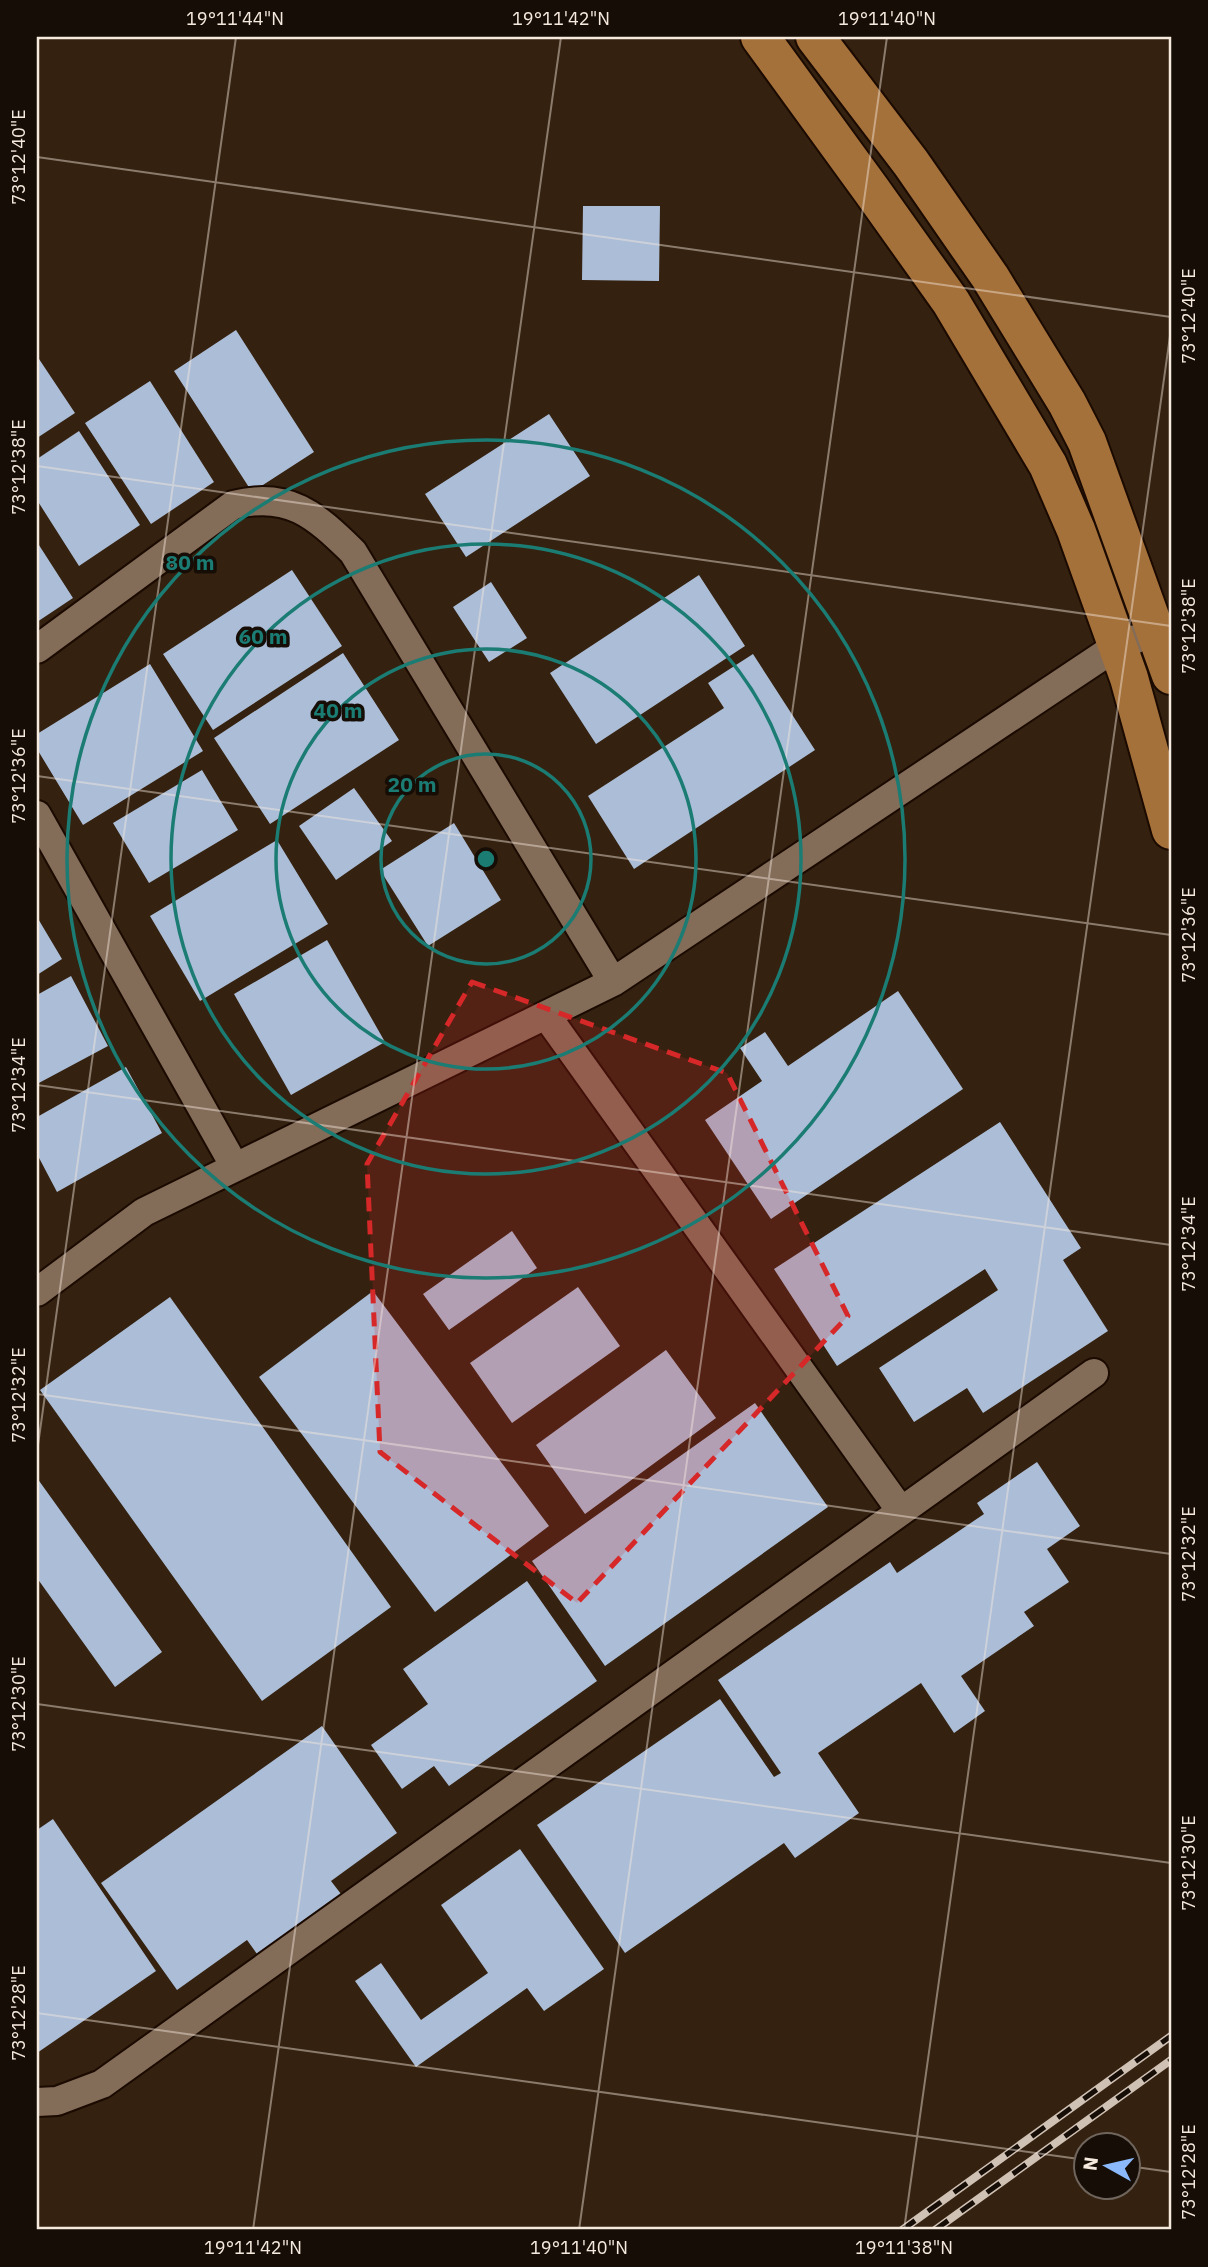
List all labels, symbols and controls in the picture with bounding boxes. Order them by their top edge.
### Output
text: 19°11'44"N [186,7,284,30]
text: 19°11'42"N [512,7,610,30]
text: 19°11'40"N [838,7,936,30]
text: 73°12'40"E [7,109,30,205]
text: 73°12'40"E [1177,268,1200,364]
text: 73°12'38"E [7,419,30,515]
text: 80 m [166,548,214,576]
text: 73°12'38"E [1177,578,1200,674]
text: 60 m [239,622,287,650]
text: 40 m [314,696,362,724]
text: 73°12'36"E [7,728,30,824]
text: 20 m [388,770,436,798]
centre of rings [474,847,498,871]
text: 73°12'36"E [1177,887,1200,983]
text: 73°12'34"E [7,1037,30,1133]
text: 73°12'34"E [1177,1196,1200,1292]
text: 73°12'32"E [7,1347,30,1443]
text: 73°12'32"E [1177,1506,1200,1602]
text: 73°12'30"E [7,1656,30,1752]
text: 73°12'30"E [1177,1815,1200,1911]
text: 73°12'28"E [7,1965,30,2061]
text: 73°12'28"E [1177,2124,1200,2220]
north arrow [1072,2130,1142,2200]
text: N [1077,2155,1103,2172]
text: 19°11'42"N [204,2236,302,2259]
text: 19°11'40"N [530,2236,628,2259]
text: 19°11'38"N [855,2236,953,2259]

